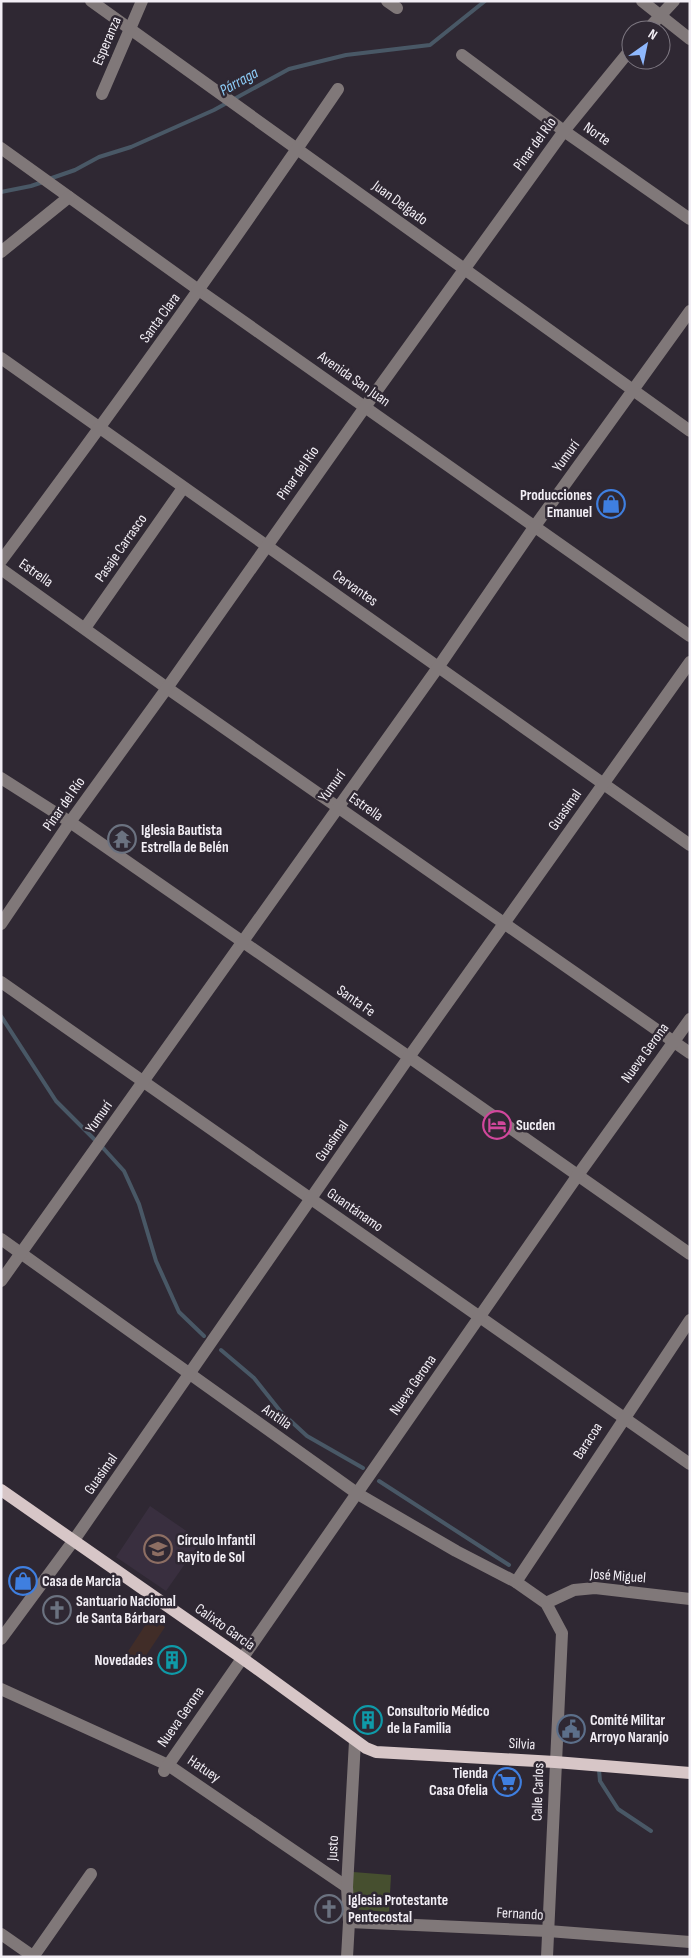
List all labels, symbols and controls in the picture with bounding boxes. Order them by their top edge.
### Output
street label: Esperanza [88,14,126,68]
north arrow [621,20,671,70]
text: N [645,25,661,44]
water label: Párraga [216,63,262,100]
street label: Pinar del Río [509,114,561,174]
street label: Norte [580,118,614,150]
street label: Juan Delgado [368,176,432,230]
street label: Santa Clara [136,289,185,347]
street label: Avenida San Juan [313,347,394,411]
street label: Yumurí [548,436,584,476]
street label: Pinar del Río [273,442,323,504]
place label: Producciones Emanuel [520,486,592,522]
shop icon: Producciones Emanuel [596,489,626,519]
street label: Pasaje Carrasco [91,510,151,586]
street label: Estrella [15,554,57,592]
street label: Cervantes [329,565,381,611]
street label: Yumurí [314,766,350,806]
street label: Pinar del Río [39,773,89,835]
street label: Guasimal [544,786,586,834]
street label: Estrella [345,788,387,826]
place label: Iglesia Bautista Estrella de Belén [141,821,229,857]
temple icon: Iglesia Bautista Estrella de Belén [107,824,137,854]
street label: Santa Fe [333,981,379,1021]
street label: Nueva Gerona [617,1019,673,1087]
street label: Yumurí [81,1097,117,1137]
hotel icon: Sucden [482,1110,512,1140]
place label: Sucden [516,1116,555,1135]
street label: Guasimal [311,1117,353,1165]
street label: Guantánamo [323,1184,387,1236]
street label: Nueva Gerona [385,1351,441,1419]
street label: Antilla [258,1399,296,1434]
street label: Baracoa [569,1419,607,1463]
street label: Guasimal [80,1450,122,1498]
place label: Círculo Infantil Rayito de Sol [177,1531,256,1567]
school or university icon: Círculo Infantil Rayito de Sol [143,1534,173,1564]
street label: José Miguel [588,1565,647,1587]
shop icon: Casa de Marcia [8,1566,38,1596]
place label: Casa de Marcia [42,1572,121,1591]
place label: Santuario Nacional de Santa Bárbara [76,1592,176,1628]
church icon: Santuario Nacional de Santa Bárbara [42,1595,72,1625]
street label: Calixto García [191,1599,259,1655]
building icon: Novedades [157,1645,187,1675]
place label: Novedades [95,1651,153,1670]
street label: Nueva Gerona [153,1683,209,1751]
place label: Consultorio Médico de la Familia [387,1702,489,1738]
building icon: Consultorio Médico de la Familia [353,1705,383,1735]
place label: Comité Militar Arroyo Naranjo [589,1711,669,1747]
public building icon: Comité Militar Arroyo Naranjo [556,1714,586,1744]
street label: Silvia [508,1734,536,1754]
street label: Hatuey [184,1751,224,1787]
street label: Calle Carlos [527,1763,549,1821]
place label: Tienda Casa Ofelia [429,1764,488,1800]
supermarket icon: Tienda Casa Ofelia [492,1767,522,1797]
street label: Justo [323,1835,343,1862]
place label: Iglesia Protestante Pentecostal [348,1891,448,1927]
church icon: Iglesia Protestante Pentecostal [314,1894,344,1924]
street label: Fernando [496,1903,544,1925]

